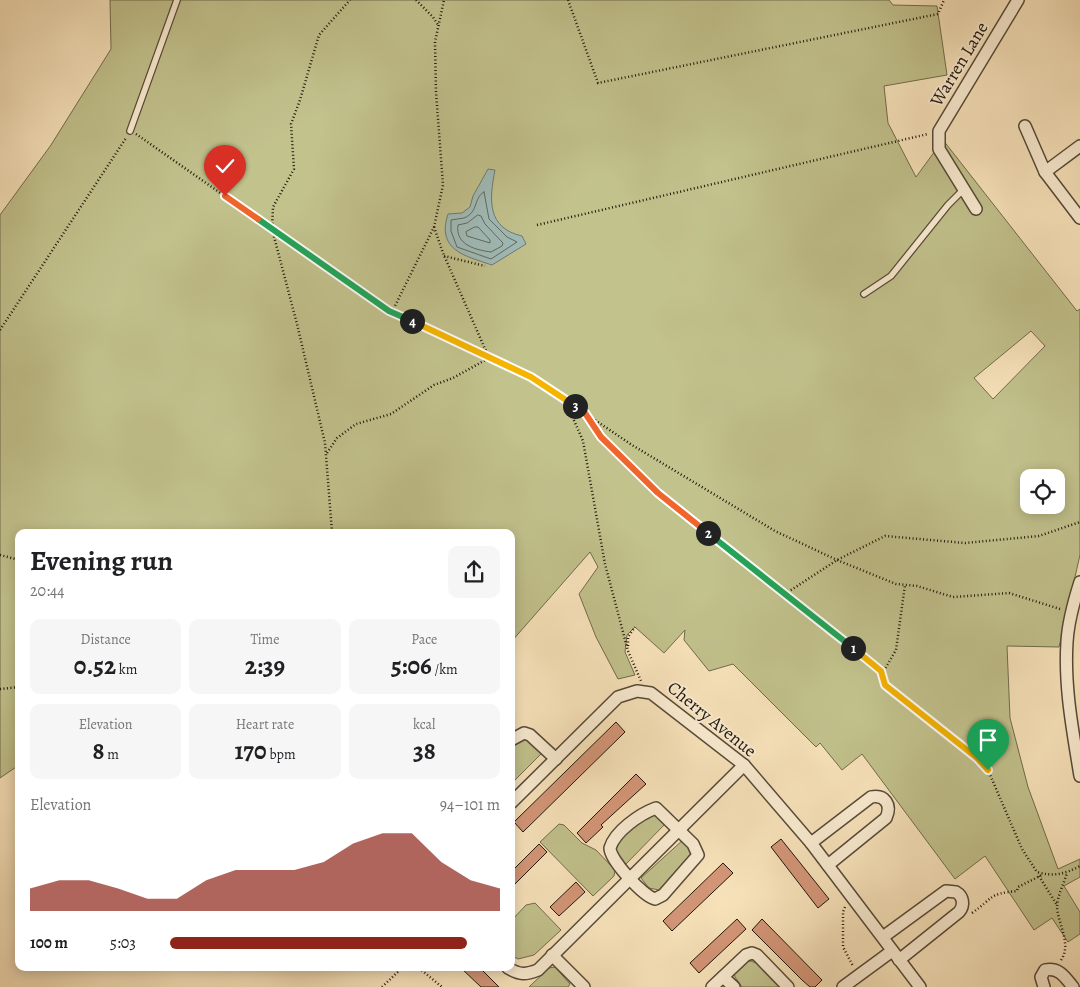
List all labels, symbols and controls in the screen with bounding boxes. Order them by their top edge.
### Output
street label: Warren Lane [924,17,994,111]
pin [204,145,246,196]
icon: check [211,152,239,180]
pin: 4 [400,308,424,334]
text: 4 [409,312,416,331]
pin: 3 [562,394,588,418]
text: 3 [572,397,579,416]
map controls [1020,469,1065,514]
button: locate [1020,469,1065,514]
pin: 2 [696,520,720,546]
text: 2 [705,524,712,543]
text: Evening run [30,542,173,580]
button: share [448,546,500,598]
text: 20:44 [30,580,64,602]
text: Distance [81,630,131,649]
text: Time [250,630,280,649]
text: Pace [411,630,437,649]
pin: 1 [840,636,866,660]
text: 1 [851,639,856,658]
text: 0.52 [74,649,116,683]
text: 2:39 [245,649,285,683]
text: 5:06 [391,649,432,683]
text: km [116,660,137,679]
text: /km [432,660,458,679]
street label: Cherry Avenue [662,676,762,762]
text: Elevation [79,715,133,734]
text: Heart rate [236,715,294,734]
text: kcal [413,715,436,734]
pin [967,719,1009,770]
icon: arrive [974,726,1002,754]
text: 8 [92,734,104,768]
text: 170 [234,734,267,768]
text: 38 [413,734,436,768]
text: m [104,745,119,764]
text: bpm [267,745,296,764]
text: Elevation [30,794,91,816]
text: 94–101 m [440,794,500,816]
text: 100 m [30,932,68,954]
text: 5:03 [110,932,136,954]

